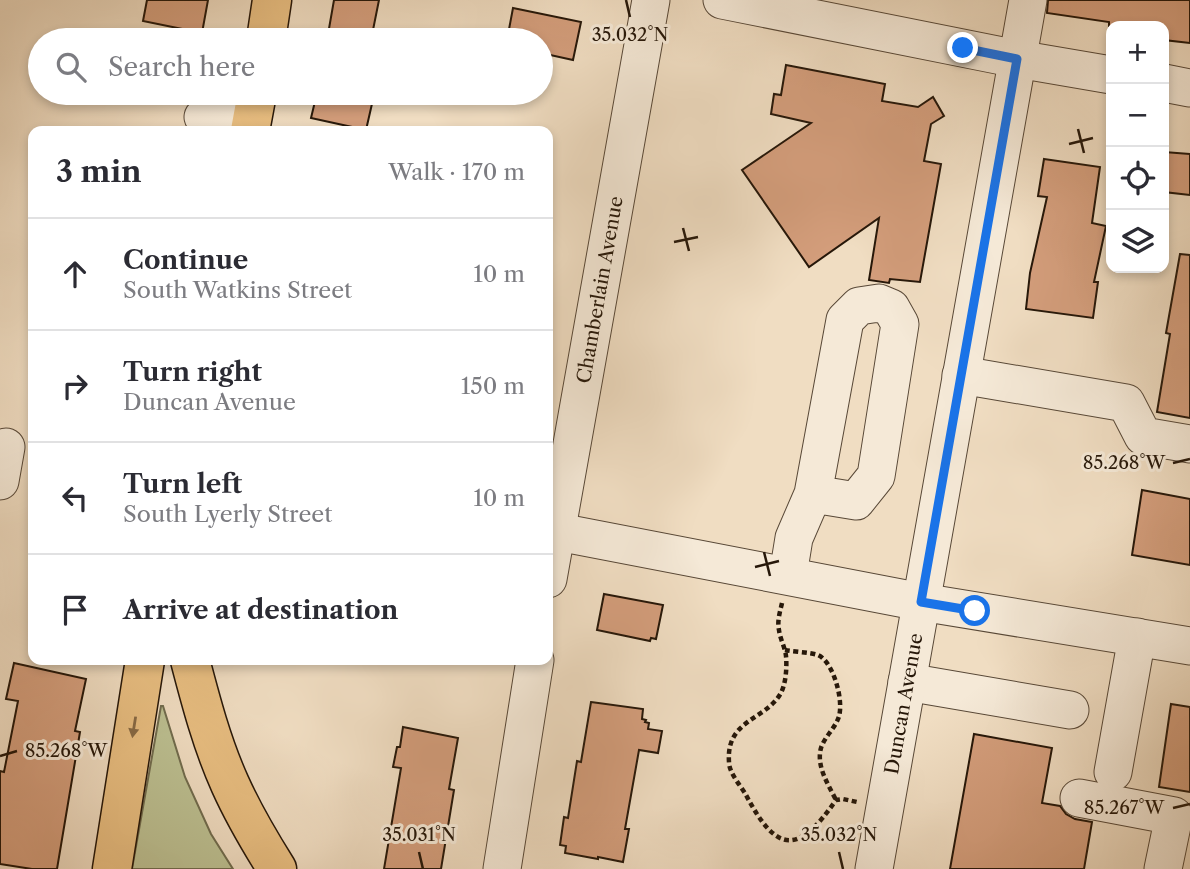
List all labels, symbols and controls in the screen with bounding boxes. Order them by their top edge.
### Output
map controls [1106,21,1169,273]
button: + [1106,21,1169,84]
text: 35.032°N [592,24,668,46]
search box [28,28,553,105]
route end [947,32,978,63]
icon: search [52,48,90,86]
text: Search here [108,51,255,83]
button: − [1106,84,1169,147]
button: locate [1106,147,1169,210]
text: 3 min [56,153,142,190]
text: Walk · 170 m [388,158,525,186]
street label: Chamberlain Avenue [572,194,628,385]
button: layers [1106,210,1169,273]
text: Continue [123,244,248,276]
icon: ahead [56,255,94,293]
text: 10 m [473,260,525,288]
text: South Watkins Street [123,276,352,304]
text: Turn right [123,356,262,388]
icon: right [56,367,94,405]
text: 150 m [461,372,525,400]
text: Duncan Avenue [123,388,296,416]
text: 85.268°W [1083,452,1167,474]
text: Turn left [123,468,242,500]
icon: left [56,479,94,517]
text: 10 m [473,484,525,512]
text: South Lyerly Street [123,500,332,528]
icon: arrive [56,591,94,629]
text: Arrive at destination [123,594,398,626]
route start [959,595,990,626]
street label: Duncan Avenue [880,631,928,776]
one-way arrow [128,716,139,738]
text: 85.268°W [25,740,109,762]
text: 85.267°W [1084,797,1165,819]
text: 35.031°N [382,824,456,846]
text: 35.032°N [801,824,877,846]

